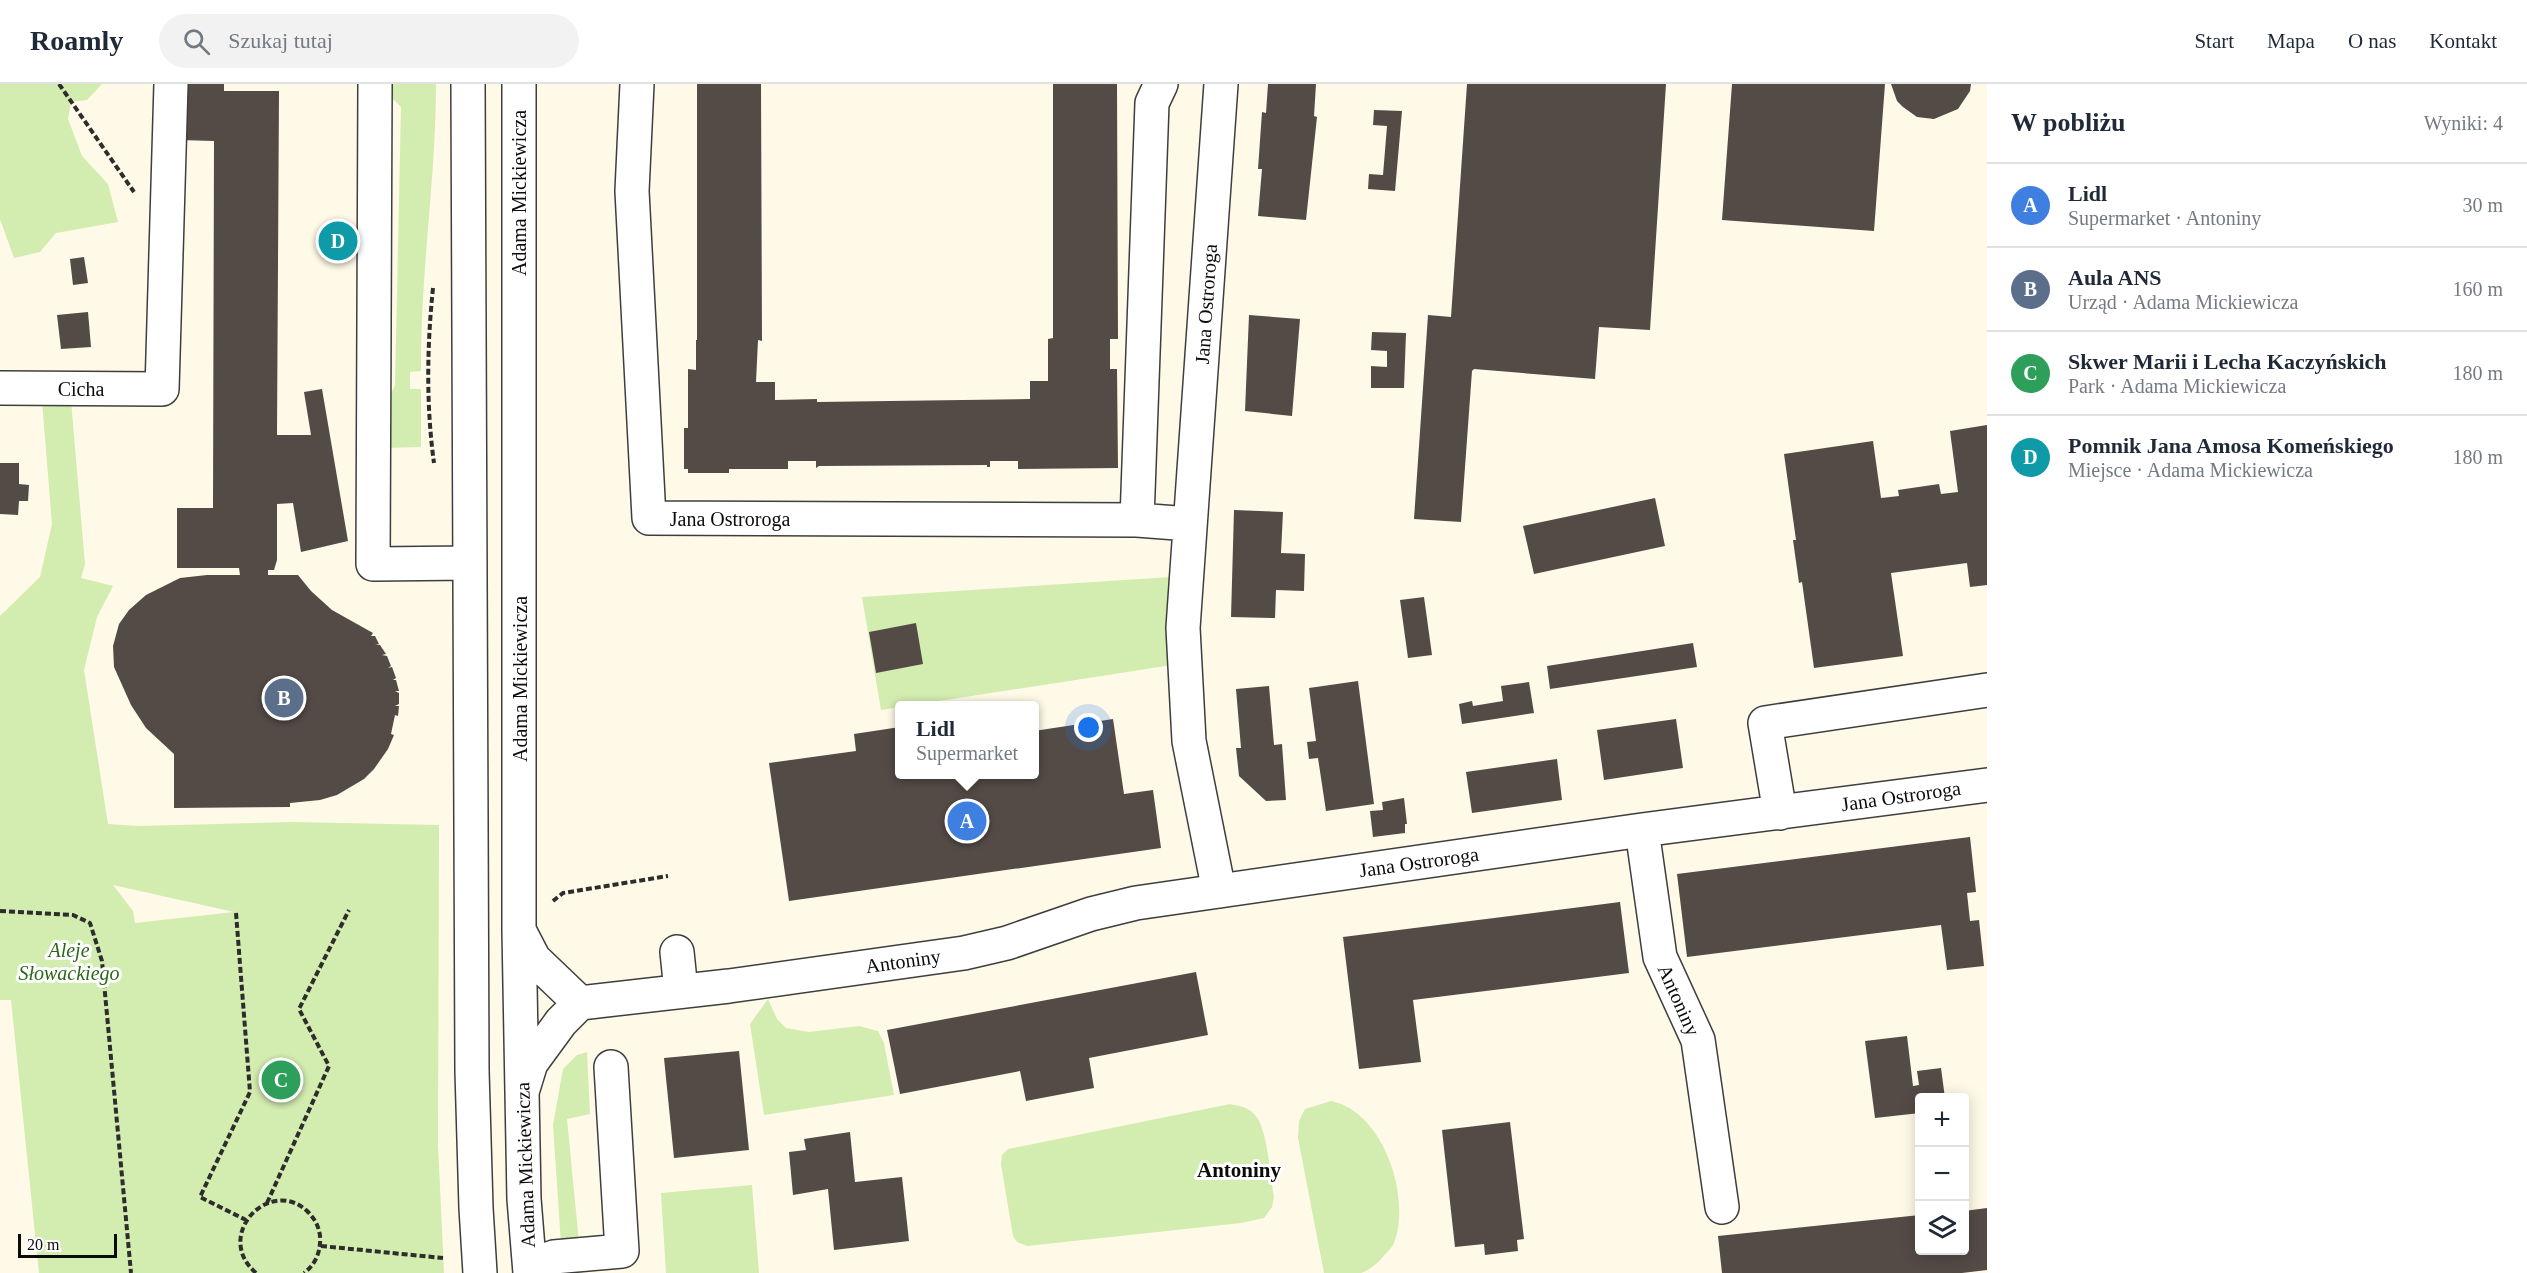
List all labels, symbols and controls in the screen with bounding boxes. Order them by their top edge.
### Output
search box [159,14,579,68]
text: Roamly [30,25,123,56]
icon: search [180,25,213,58]
text: Szukaj tutaj [228,28,333,53]
text: Start [2194,29,2234,53]
text: Mapa [2267,29,2315,53]
text: O nas [2348,29,2396,53]
text: Kontakt [2429,29,2497,53]
text: W pobliżu [2011,108,2125,137]
street label: Adama Mickiewicza [508,110,530,276]
text: Wyniki: 4 [2424,112,2503,134]
text: Lidl [2068,181,2107,206]
text: A [2023,194,2038,216]
text: 30 m [2462,194,2503,216]
text: Supermarket · Antoniny [2068,207,2261,229]
pin: D [318,218,358,264]
street label: Jana Ostroroga [1191,243,1222,365]
text: Aula ANS [2068,265,2162,290]
text: B [2024,278,2037,300]
text: 160 m [2452,278,2503,300]
text: Urząd · Adama Mickiewicza [2068,291,2298,313]
text: Skwer Marii i Lecha Kaczyńskich [2068,349,2387,374]
text: C [2023,362,2038,384]
text: 180 m [2452,362,2503,384]
text: Park · Adama Mickiewicza [2068,375,2286,397]
street label: Cicha [58,378,104,400]
text: Pomnik Jana Amosa Komeńskiego [2068,433,2394,458]
text: D [2023,446,2038,468]
text: 180 m [2452,446,2503,468]
text: Miejsce · Adama Mickiewicza [2068,459,2313,481]
street label: Jana Ostroroga [670,508,790,531]
street label: Adama Mickiewicza [509,596,531,762]
pin: B [264,676,304,720]
popup [895,701,1039,779]
your location [1074,713,1103,742]
text: Lidl [916,716,955,741]
text: Supermarket [916,742,1018,764]
street label: Jana Ostroroga [1840,777,1962,816]
pin: A [948,798,986,844]
street label: Jana Ostroroga [1358,843,1480,882]
park label: Aleje Słowackiego [18,939,120,985]
street label: Antoniny [864,945,942,978]
street label: Antoniny [1653,961,1704,1039]
pin: C [262,1058,300,1102]
street label: Adama Mickiewicza [511,1082,539,1248]
map controls [1915,1093,1969,1255]
button: + [1915,1093,1969,1147]
button: − [1915,1147,1969,1201]
district label: Antoniny [1197,1158,1282,1182]
button: layers [1915,1201,1969,1255]
scale bar [18,1231,117,1258]
text: 20 m [27,1236,59,1253]

